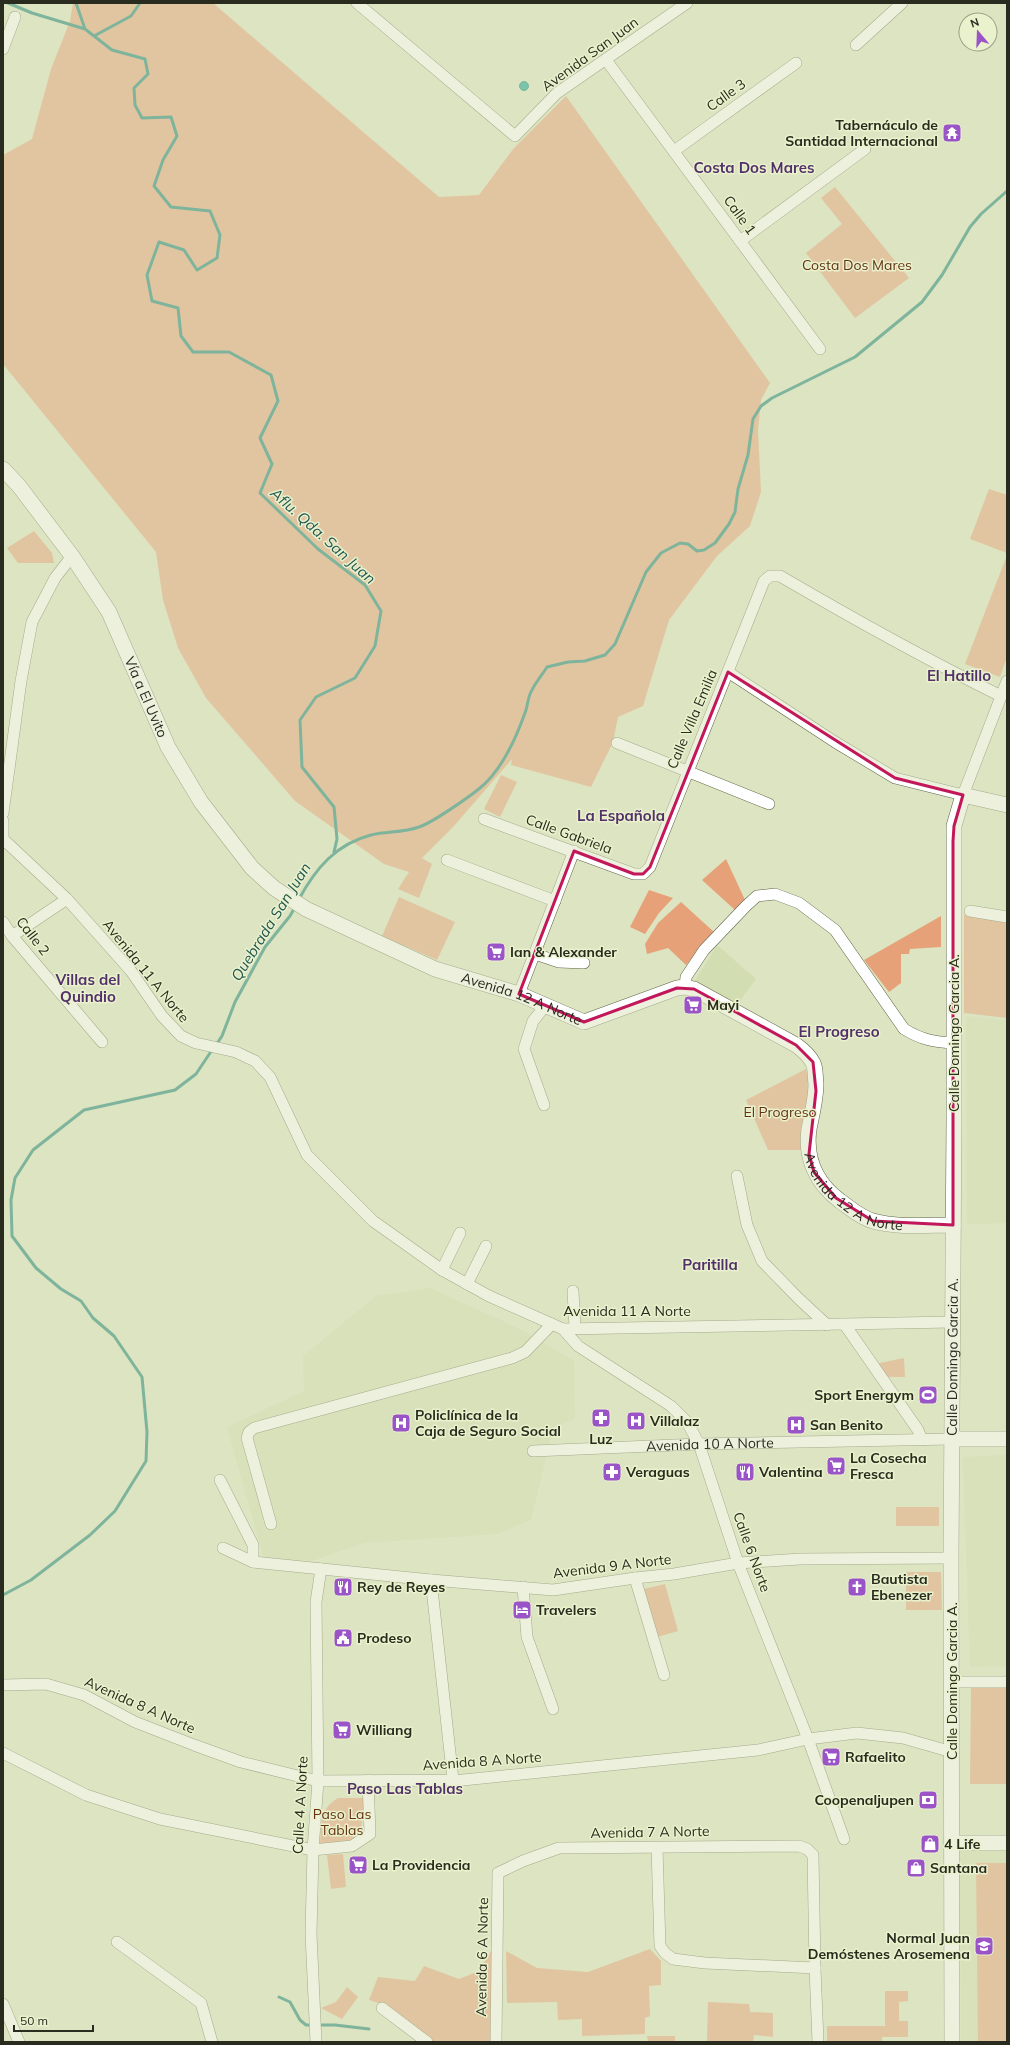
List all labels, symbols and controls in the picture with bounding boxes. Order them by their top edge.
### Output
north arrow [958,12,998,52]
street label: Avenida San Juan [538,13,642,95]
text: N [969,15,981,31]
street label: Calle 3 [703,75,749,115]
place label: Tabernáculo de Santidad Internacional [785,116,938,150]
temple icon: Tabernáculo de Santidad Internacional [941,122,963,144]
district label: Costa Dos Mares [694,158,814,177]
street label: Calle 1 [720,192,760,238]
park label: Costa Dos Mares [802,256,912,274]
water label: Aflu. Qda. San Juan [266,483,380,588]
street label: Vía a El Uvito [121,654,172,740]
district label: El Hatillo [927,666,991,685]
street label: Calle Villa Emilia [663,667,721,771]
district label: La Española [577,806,665,825]
street label: Calle Gabriela [523,810,615,858]
water label: Quebrada San Juan [226,859,315,984]
street label: Calle 2 [12,913,54,959]
street label: Avenida 11 A Norte [99,916,193,1026]
supermarket icon: Ian & Alexander [485,941,507,963]
place label: Ian & Alexander [510,943,617,961]
street label: Calle Domingo Garcia A. [945,954,963,1112]
street label: Avenida 12 A Norte [459,968,585,1029]
district label: Villas del Quindio [55,970,120,1006]
supermarket icon: Mayi [682,994,704,1016]
place label: Mayi [707,996,739,1014]
district label: El Progreso [798,1022,880,1041]
park label: El Progreso [743,1103,817,1121]
street label: Avenida 12 A Norte [800,1151,903,1234]
district label: Paritilla [682,1255,738,1274]
street label: Calle Domingo Garcia A. [943,1278,962,1436]
street label: Avenida 11 A Norte [563,1302,691,1320]
sports icon: Sport Energym [917,1384,939,1406]
place label: Sport Energym [814,1386,914,1404]
place label: Policlínica de la Caja de Seguro Social [415,1406,561,1440]
pharmacy icon: Luz [590,1407,612,1429]
hospital icon: Villalaz [625,1410,647,1432]
hospital icon: Policlínica de la Caja de Seguro Social [390,1412,412,1434]
place label: Villalaz [649,1412,699,1430]
hospital icon: San Benito [785,1414,807,1436]
place label: San Benito [810,1416,883,1434]
place label: Luz [589,1430,613,1448]
street label: Avenida 10 A Norte [646,1434,774,1455]
place label: La Cosecha Fresca [850,1449,927,1483]
supermarket icon: La Cosecha Fresca [825,1455,847,1477]
pharmacy icon: Veraguas [601,1461,623,1483]
restaurant icon: Valentina [734,1461,756,1483]
place label: Veraguas [625,1463,690,1481]
place label: Valentina [758,1463,823,1481]
street label: Calle 6 Norte [729,1509,775,1595]
street label: Avenida 9 A Norte [552,1550,672,1582]
place label: Bautista Ebenezer [871,1570,933,1604]
restaurant icon: Rey de Reyes [332,1576,354,1598]
church icon: Bautista Ebenezer [846,1576,868,1598]
place label: Rey de Reyes [357,1578,445,1596]
hotel icon: Travelers [511,1599,533,1621]
place label: Travelers [536,1601,597,1619]
street label: Calle Domingo Garcia A. [943,1602,961,1760]
public building icon: Prodeso [332,1627,354,1649]
place label: Prodeso [357,1629,412,1647]
street label: Avenida 8 A Norte [82,1673,198,1737]
supermarket icon: Williang [331,1719,353,1741]
place label: Williang [356,1721,412,1739]
supermarket icon: Rafaelito [820,1746,842,1768]
street label: Avenida 8 A Norte [422,1748,542,1774]
place label: Rafaelito [845,1748,906,1766]
street label: Calle 4 A Norte [288,1756,312,1854]
district label: Paso Las Tablas [347,1779,463,1798]
bank icon: Coopenaljupen [917,1789,939,1811]
place label: Coopenaljupen [814,1791,914,1809]
park label: Paso Las Tablas [313,1805,371,1839]
street label: Avenida 7 A Norte [590,1822,710,1842]
shop icon: 4 Life [919,1833,941,1855]
place label: 4 Life [944,1835,981,1853]
supermarket icon: La Providencia [347,1854,369,1876]
place label: La Providencia [372,1856,471,1874]
shop icon: Santana [905,1857,927,1879]
place label: Santana [930,1859,987,1877]
street label: Avenida 6 A Norte [472,1897,492,2017]
place label: Normal Juan Demóstenes Arosemena [808,1929,970,1963]
school or university icon: Normal Juan Demóstenes Arosemena [973,1935,995,1957]
scale bar [14,2007,93,2033]
text: 50 m [20,2013,48,2028]

